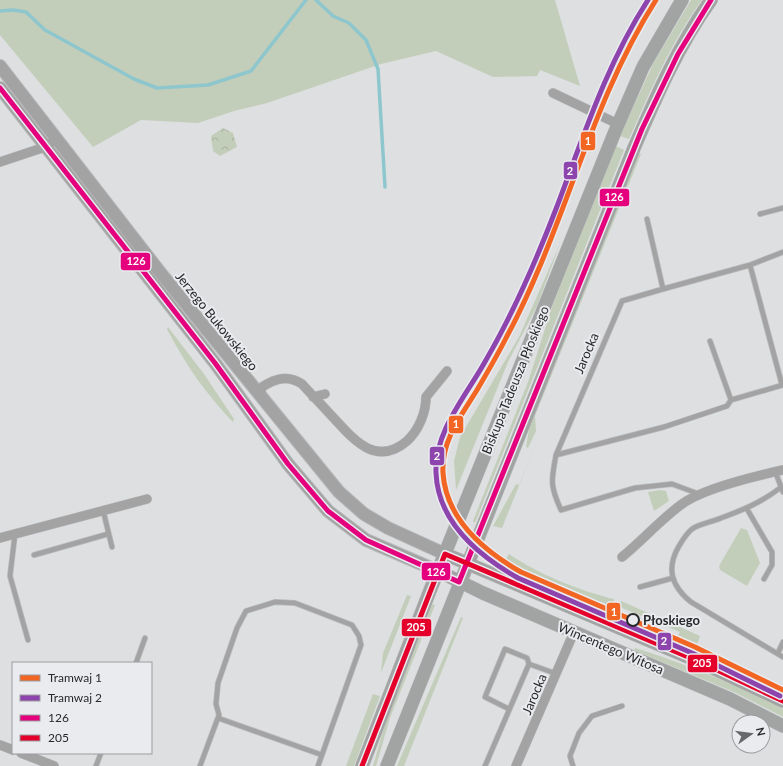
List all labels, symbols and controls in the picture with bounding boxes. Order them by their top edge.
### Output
line badge: 1 [580,131,596,151]
text: 1 [585,134,591,147]
line badge: 2 [563,161,578,180]
text: 2 [567,164,573,177]
line badge: 126 [599,188,630,207]
text: 126 [604,190,624,203]
line badge: 126 [120,252,151,271]
text: 126 [126,254,146,267]
street label: Jerzego Bukowskiego [172,268,262,374]
street label: Biskupa Tadeusza Płoskiego [478,304,552,456]
street label: Jarocka [570,330,602,376]
line badge: 1 [448,415,464,434]
text: 1 [453,417,459,430]
line badge: 2 [429,446,445,466]
text: 2 [434,449,440,462]
line badge: 126 [421,562,451,581]
text: 126 [426,565,446,578]
line badge: 1 [606,602,621,621]
text: 1 [611,605,617,618]
place label: Płoskiego [643,612,700,628]
marker: Płoskiego [626,613,640,627]
line badge: 205 [401,618,432,637]
street label: Wincentego Witosa [556,619,666,677]
text: 205 [406,620,426,633]
line badge: 2 [657,632,672,651]
text: 2 [661,634,667,647]
line badge: 205 [687,654,718,673]
text: 205 [692,656,712,669]
legend [12,662,152,754]
text: Tramwaj 1 [48,670,102,685]
street label: Jarocka [518,671,550,717]
text: Tramwaj 2 [48,690,102,705]
text: 126 [48,710,69,725]
north arrow [731,714,771,754]
text: N [754,726,769,737]
text: 205 [48,730,69,745]

